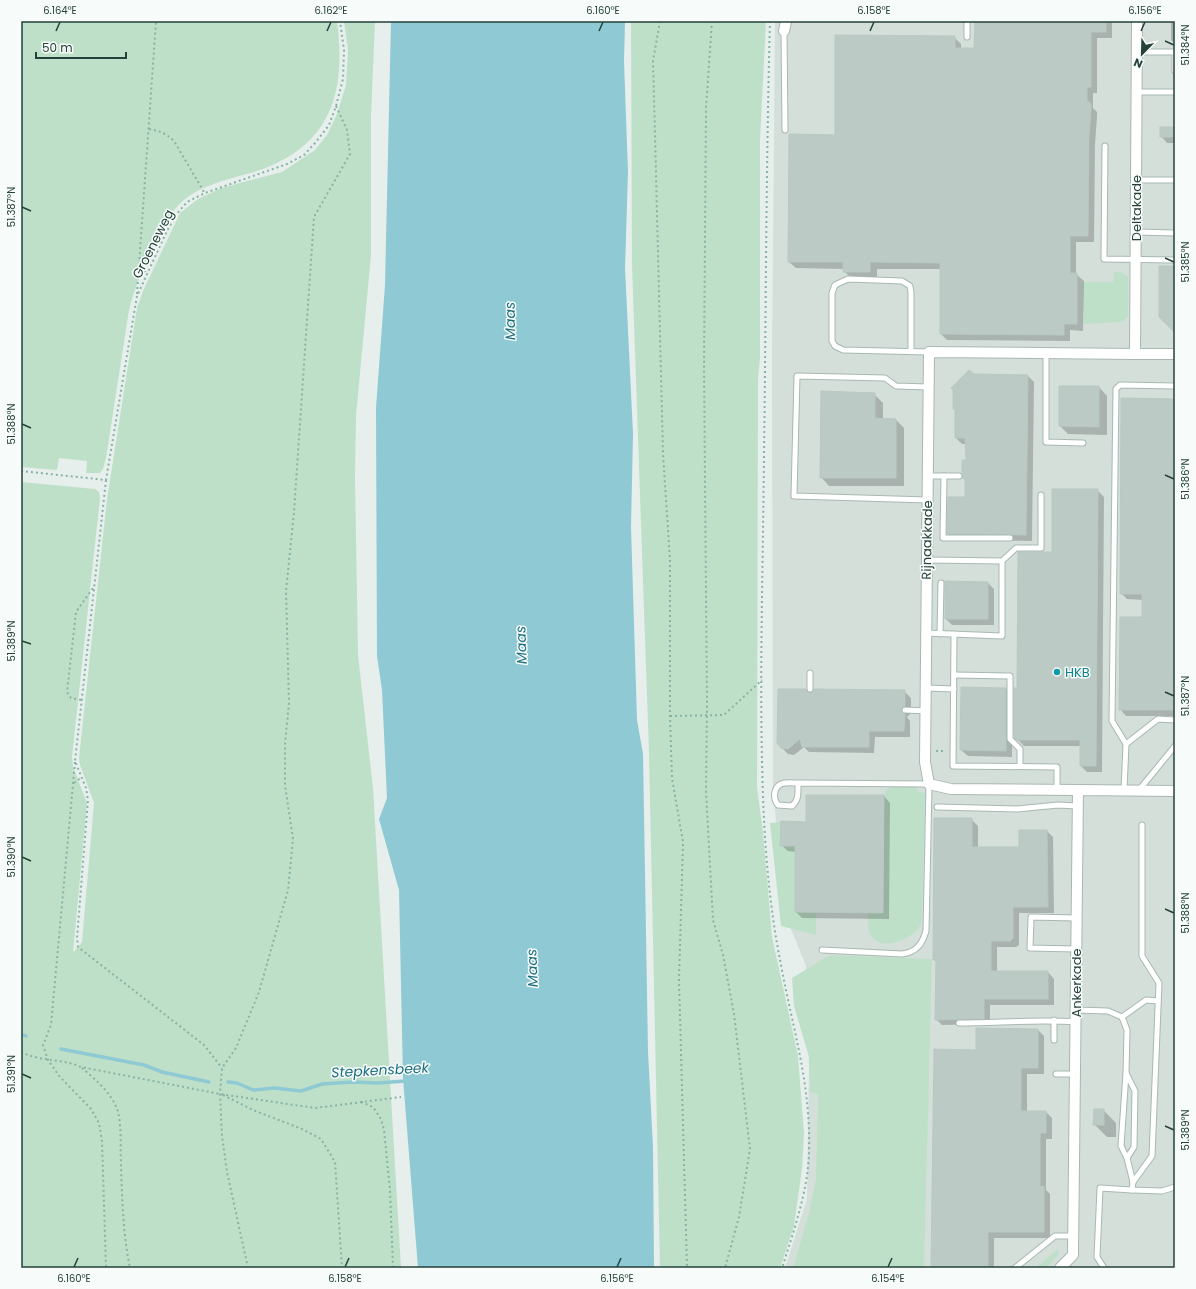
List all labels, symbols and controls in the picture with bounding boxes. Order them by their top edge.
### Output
text: 6.164°E [43,3,77,18]
text: 6.162°E [315,3,347,18]
text: 6.160°E [586,3,620,18]
text: 6.158°E [857,3,891,18]
text: 6.156°E [1128,3,1162,18]
text: 51.384°N [1178,24,1193,66]
scale bar [36,34,126,60]
north arrow [1122,34,1162,74]
text: 50 m [42,39,73,56]
text: N [1131,54,1145,72]
street label: Deltakade [1127,175,1146,241]
text: 51.387°N [4,187,19,227]
street label: Groeneweg [127,206,179,282]
text: 51.385°N [1178,241,1193,283]
water label: Maas [500,302,520,340]
text: 51.388°N [4,403,19,445]
text: 51.386°N [1178,458,1193,500]
street label: Rijnaakkade [917,500,937,580]
text: 51.389°N [4,620,19,662]
water label: Maas [510,626,532,664]
place label: HKB [1065,663,1090,682]
marker: HKB [1052,667,1062,677]
text: 51.387°N [1178,676,1193,716]
text: 51.390°N [4,836,19,878]
text: 51.388°N [1178,892,1193,934]
street label: Ankerkade [1067,948,1086,1018]
water label: Maas [521,949,543,987]
text: 51.391°N [4,1055,19,1093]
water label: Stepkensbeek [331,1057,430,1083]
text: 51.389°N [1178,1109,1193,1151]
text: 6.160°E [57,1271,91,1286]
text: 6.158°E [328,1271,362,1286]
text: 6.156°E [600,1271,634,1286]
text: 6.154°E [871,1271,905,1286]

